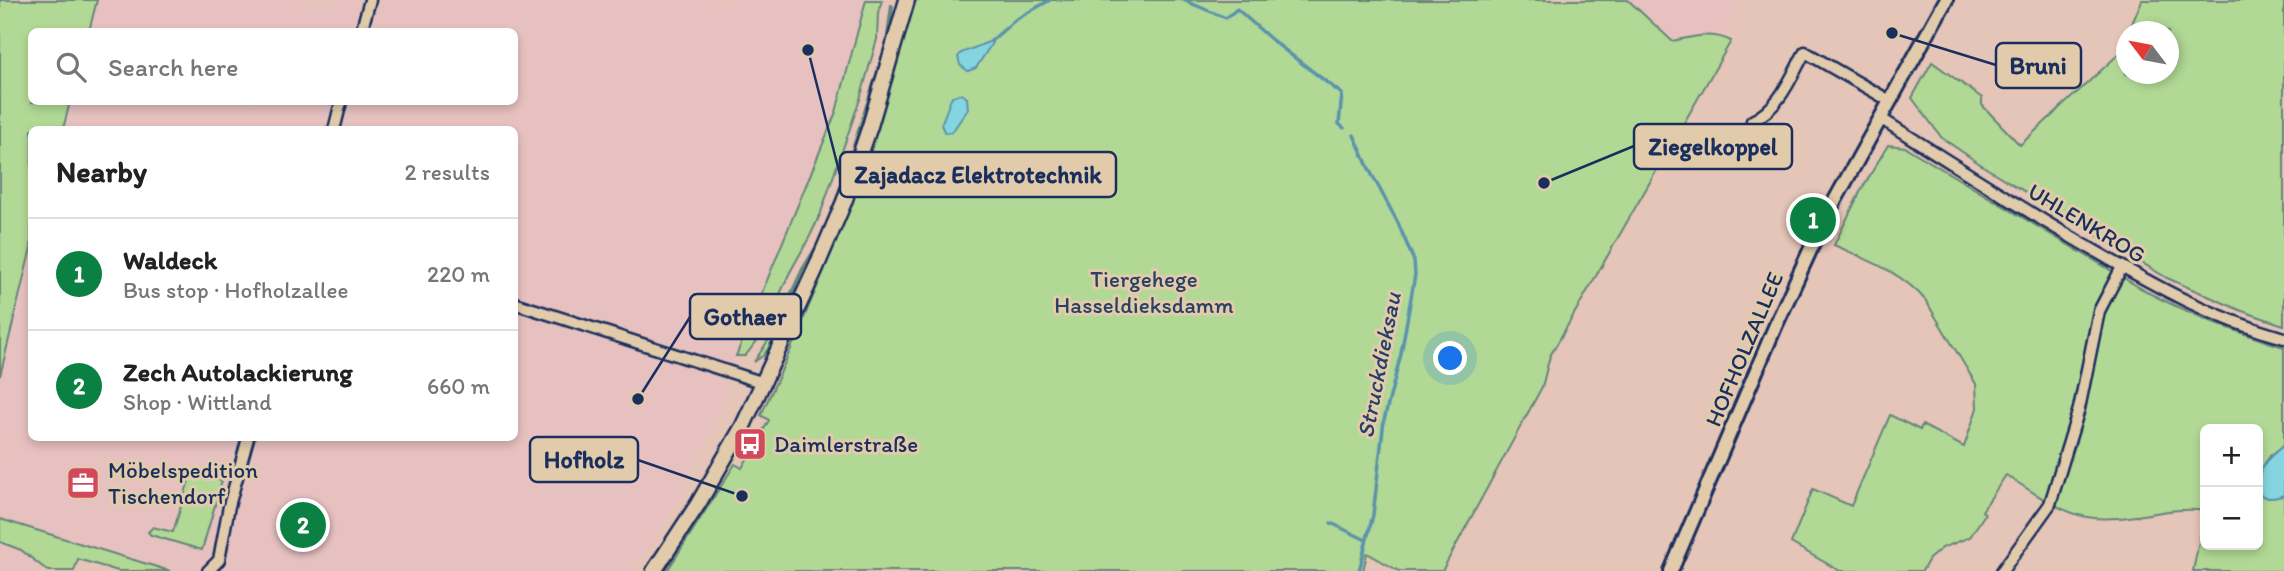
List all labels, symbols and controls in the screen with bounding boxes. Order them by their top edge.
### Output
north arrow [2116,21,2179,84]
search box [28,28,518,105]
callout: Bruni [1996,43,2081,88]
icon: search [52,48,90,86]
text: Search here [108,51,238,83]
text: Bruni [2009,51,2067,80]
callout: Ziegelkoppel [1634,124,1792,169]
text: Ziegelkoppel [1648,132,1778,162]
callout: Zajadacz Elektrotechnik [840,152,1116,197]
text: Nearby [56,153,147,190]
text: 2 results [404,158,490,186]
text: Zajadacz Elektrotechnik [854,160,1102,190]
street label: UHLENKROG [2023,177,2151,269]
pin: 1 [1790,194,1836,246]
text: Waldeck [123,244,217,276]
text: 1 [74,260,84,288]
text: 220 m [427,260,490,288]
park label: Tiergehege Hasseldieksdamm [1054,265,1234,319]
street label: HOFHOLZALLEE [1699,267,1789,431]
text: Bus stop · Hofholzallee [123,276,348,304]
water label: Struckdieksau [1350,289,1407,440]
callout: Gothaer [690,294,801,339]
text: Gothaer [704,302,787,331]
your location [1433,341,1467,375]
text: Zech Autolackierung [123,356,353,388]
text: 2 [73,372,85,400]
text: 660 m [427,372,490,400]
text: Shop · Wittland [123,388,272,416]
map controls [2200,424,2263,550]
button: + [2200,424,2263,487]
bus stop icon: Daimlerstraße [731,425,769,463]
place label: Daimlerstraße [774,430,918,458]
callout: Hofholz [530,437,638,482]
text: Hofholz [544,445,625,474]
place label: Möbelspedition Tischendorf [108,456,258,510]
office icon: Möbelspedition Tischendorf [64,464,102,502]
button: − [2200,487,2263,550]
pin: 2 [280,499,326,551]

